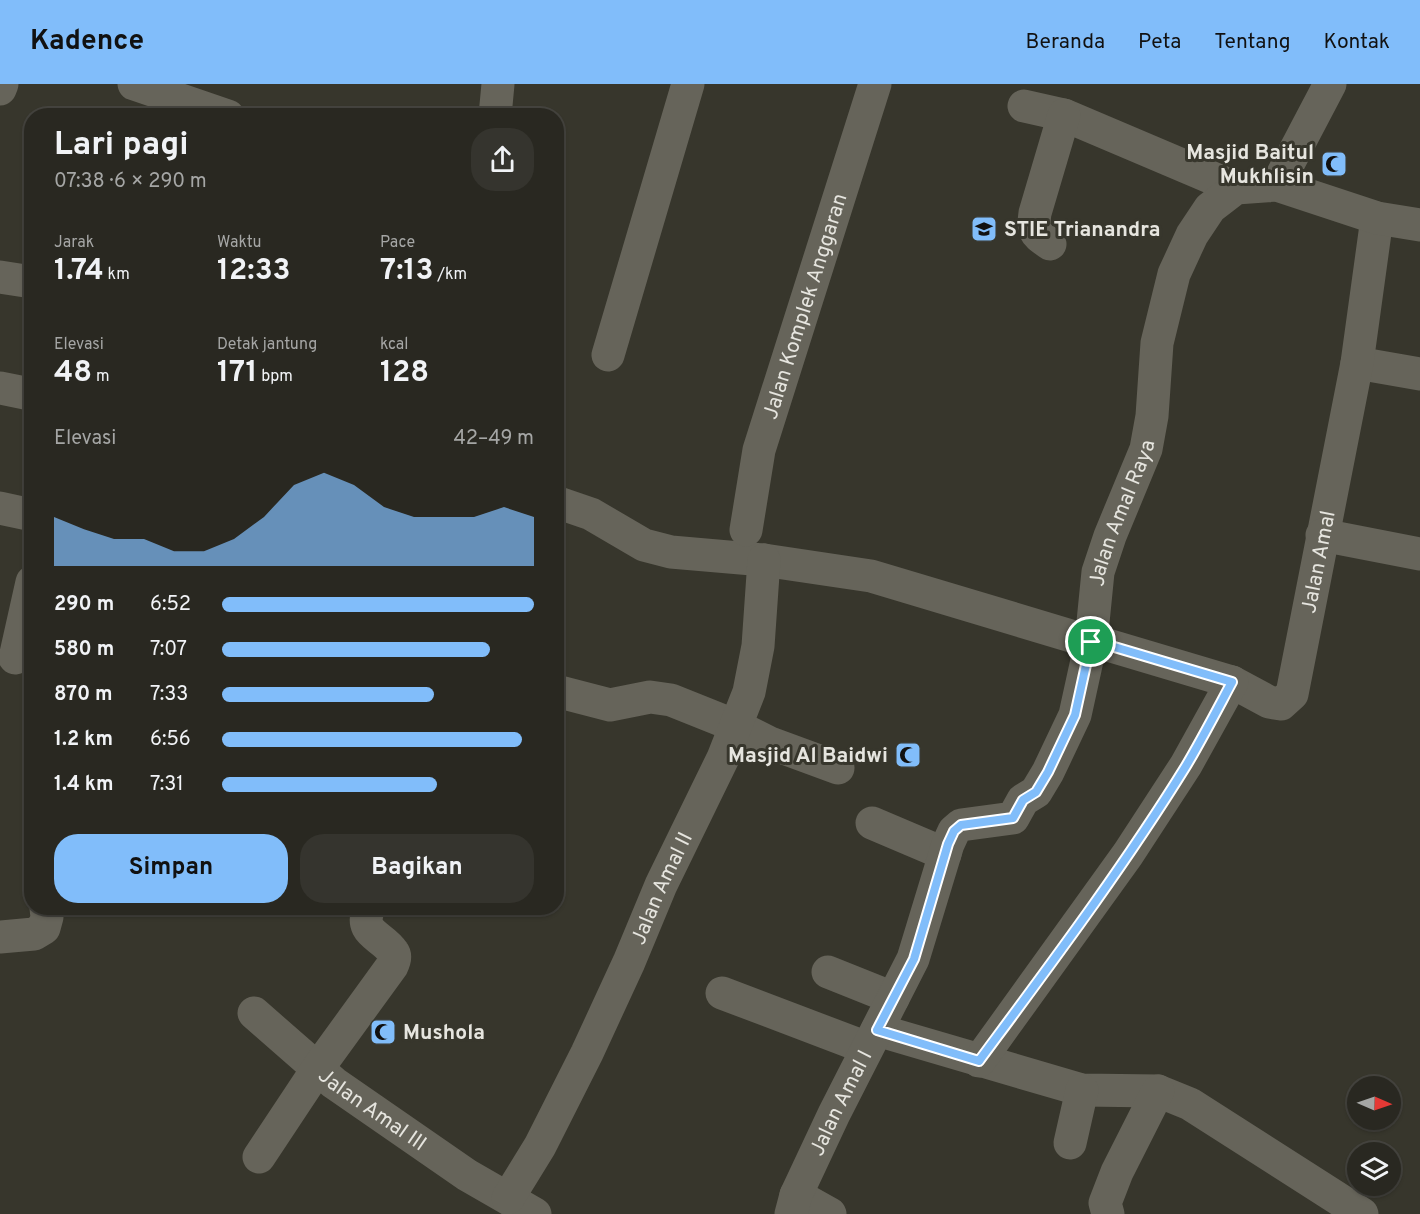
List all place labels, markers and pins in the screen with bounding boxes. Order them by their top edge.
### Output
place label: Masjid Baitul Mukhlisin [1186,140,1314,191]
mosque icon: Masjid Baitul Mukhlisin [1319,149,1349,179]
school or university icon: STIE Trianandra [969,214,999,244]
place label: STIE Trianandra [1004,217,1160,244]
pin [1065,616,1116,667]
mosque icon: Masjid Al Baidwi [893,740,923,770]
place label: Masjid Al Baidwi [728,743,888,770]
mosque icon: Mushola [368,1017,398,1047]
place label: Mushola [403,1020,485,1047]

